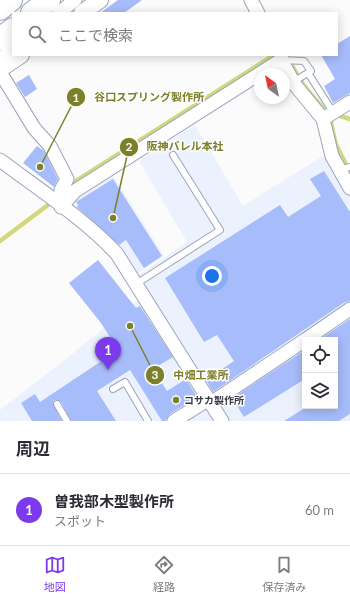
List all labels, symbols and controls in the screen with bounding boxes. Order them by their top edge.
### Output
search box [12,12,338,56]
icon: search [26,23,48,45]
text: ここで検索 [58,26,133,44]
north arrow [254,68,290,104]
callout: 谷口スプリング製作所 [66,86,212,109]
text: 1 [73,90,80,105]
text: 谷口スプリング製作所 [94,90,204,103]
callout: 阪神バレル本社 [119,135,232,158]
text: 2 [126,139,133,154]
text: 阪神バレル本社 [147,139,224,152]
your location [202,266,222,286]
pin: 1 [95,337,121,370]
map controls [302,337,338,409]
button: locate [302,337,338,373]
callout: 中畑工業所 [145,364,236,387]
text: 3 [152,367,159,382]
text: 中畑工業所 [174,368,229,381]
button: layers [302,373,338,409]
place label: コサカ製作所 [184,394,244,406]
marker: コサカ製作所 [171,395,181,405]
text: 周辺 [16,438,50,459]
text: 曽我部木型製作所 [54,492,174,510]
text: 1 [25,502,33,518]
text: 60 m [305,502,334,518]
text: スポット [54,513,106,529]
tab: 地図 [44,554,66,594]
tab: 経路 [153,554,175,594]
tab: 保存済み [262,554,306,594]

